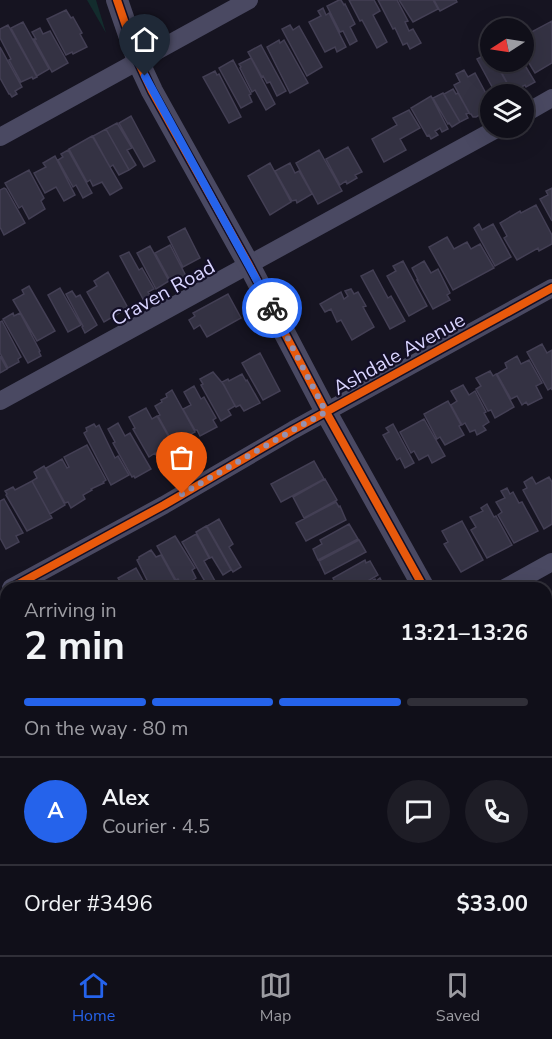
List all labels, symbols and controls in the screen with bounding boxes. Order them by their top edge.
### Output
pin [119,14,170,76]
north arrow [480,18,534,72]
map controls [480,18,534,138]
icon: home [128,23,161,56]
button: layers [480,84,534,138]
street label: Craven Road [106,253,220,333]
courier [242,278,302,338]
icon: bike [256,292,289,325]
street label: Ashdale Avenue [328,306,470,402]
pin [156,432,207,494]
icon: bag [165,441,198,474]
text: Arriving in [24,597,117,624]
text: 13:21–13:26 [400,618,528,648]
text: 2 min [24,620,125,673]
text: On the way · 80 m [24,715,188,742]
button: chat [387,780,450,843]
button: phone [465,780,528,843]
text: Alex [102,783,149,813]
text: A [47,796,64,826]
text: Courier · 4.5 [102,813,210,840]
text: Order #3496 [24,889,153,919]
text: $33.00 [457,889,528,919]
tab: Home [72,969,115,1027]
tab: Map [259,969,292,1027]
tab: Saved [436,969,480,1027]

